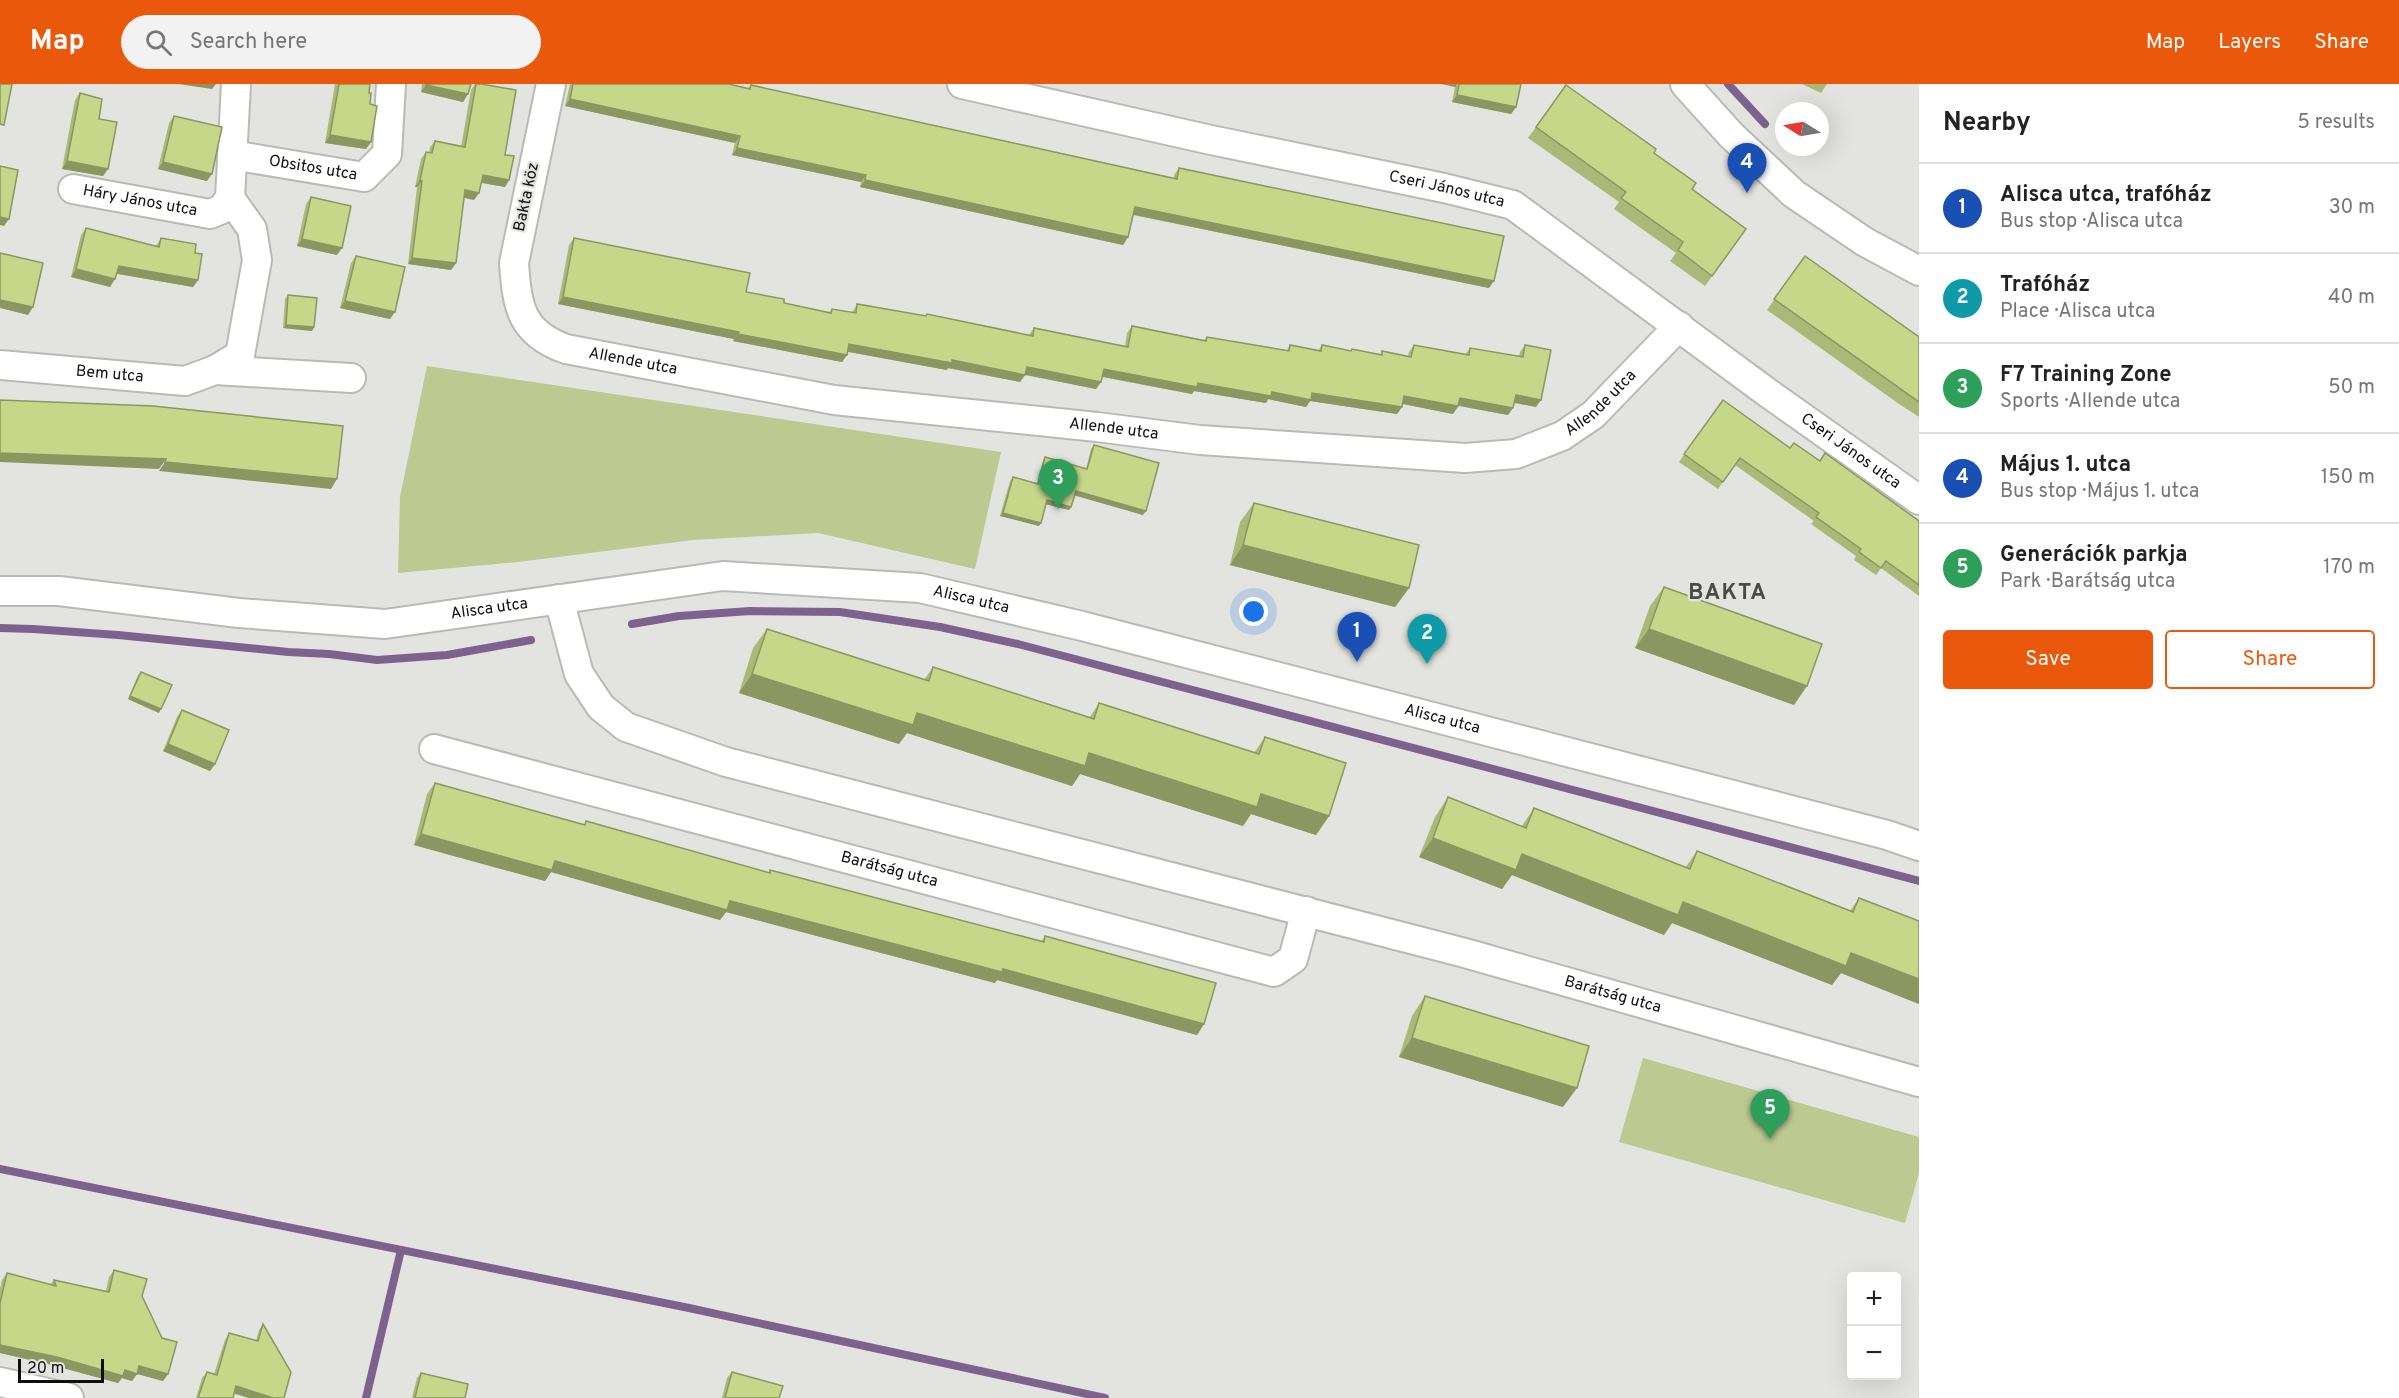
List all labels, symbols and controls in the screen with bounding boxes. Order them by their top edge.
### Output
search box [121,15,541,69]
text: Map [30,24,85,60]
icon: search [142,26,175,59]
text: Search here [190,29,307,56]
text: Map [2146,29,2185,56]
text: Layers [2218,29,2281,56]
text: Share [2314,29,2369,56]
north arrow [1775,102,1829,156]
text: Nearby [1943,107,2031,140]
text: 5 results [2298,110,2375,136]
pin: 4 [1728,144,1766,193]
street label: Obsitos utca [267,151,359,186]
street label: Bakta köz [510,161,544,233]
street label: Cseri János utca [1387,167,1506,213]
street label: Háry János utca [81,181,199,221]
text: Alisca utca, trafóház [2000,182,2212,209]
text: 1 [1959,195,1967,221]
text: 30 m [2329,195,2375,221]
text: Bus stop · Alisca utca [2000,209,2183,235]
text: Trafóház [2000,272,2090,299]
text: 2 [1956,285,1969,311]
text: 40 m [2328,285,2375,311]
text: Place · Alisca utca [2000,299,2155,325]
street label: Allende utca [587,344,679,380]
street label: Bem utca [75,362,144,387]
text: F7 Training Zone [2000,362,2171,389]
street label: Allende utca [1561,366,1641,441]
text: 3 [1957,375,1969,401]
text: 50 m [2328,375,2375,401]
text: Sports · Allende utca [2000,389,2180,415]
street label: Cseri János utca [1796,409,1904,494]
street label: Allende utca [1068,414,1160,445]
text: Május 1. utca [2000,452,2131,479]
pin: 3 [1038,460,1078,509]
text: 4 [1956,465,1969,491]
text: 150 m [2321,465,2375,491]
text: Bus stop · Május 1. utca [2000,479,2199,505]
text: Generációk parkja [2000,542,2188,569]
text: 5 [1956,555,1969,581]
text: 170 m [2323,555,2375,581]
text: Park · Barátság utca [2000,569,2175,595]
district label: BAKTA [1688,580,1768,607]
street label: Alisca utca [931,581,1011,619]
street label: Alisca utca [449,594,529,625]
your location [1239,597,1268,626]
pin: 1 [1338,612,1376,662]
pin: 2 [1408,614,1446,664]
button: Save [1943,630,2153,689]
button: Share [2165,630,2375,689]
street label: Alisca utca [1402,700,1482,739]
street label: Barátság utca [838,847,940,892]
street label: Barátság utca [1562,972,1663,1018]
pin: 5 [1750,1090,1790,1139]
map controls [1847,1272,1901,1380]
button: + [1847,1272,1901,1326]
button: − [1847,1326,1901,1380]
scale bar [18,1356,104,1384]
text: 20 m [27,1359,64,1379]

